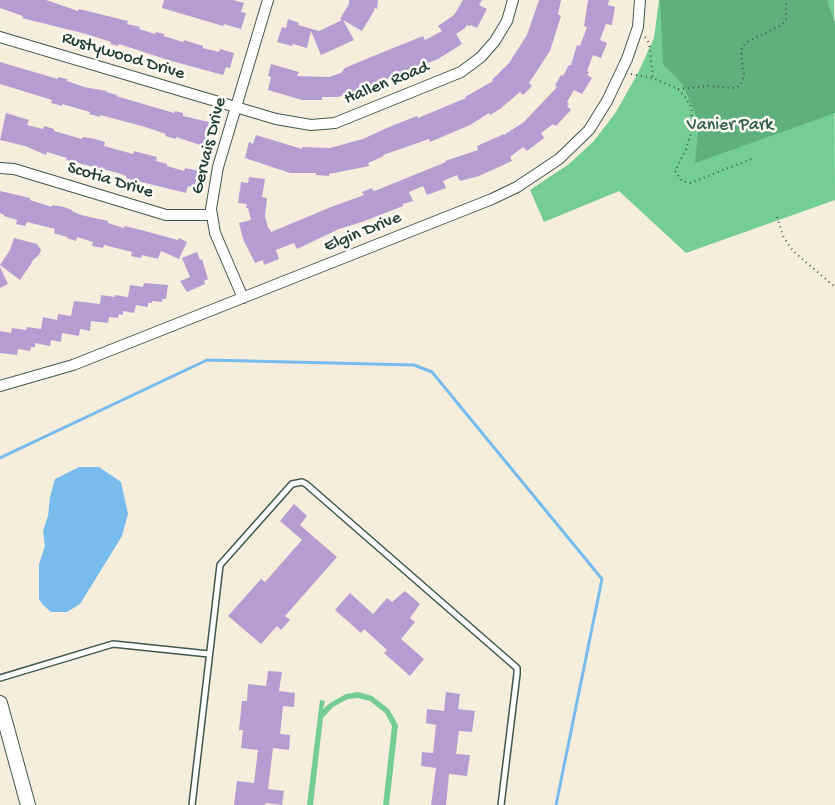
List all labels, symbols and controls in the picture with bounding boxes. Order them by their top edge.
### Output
street label: Rustywood Drive [59,28,187,86]
street label: Hallen Road [341,57,433,111]
street label: Gervais Drive [188,95,232,197]
park label: Vanier Park [687,115,773,137]
street label: Scotia Drive [65,158,155,204]
street label: Elgin Drive [321,208,405,258]

